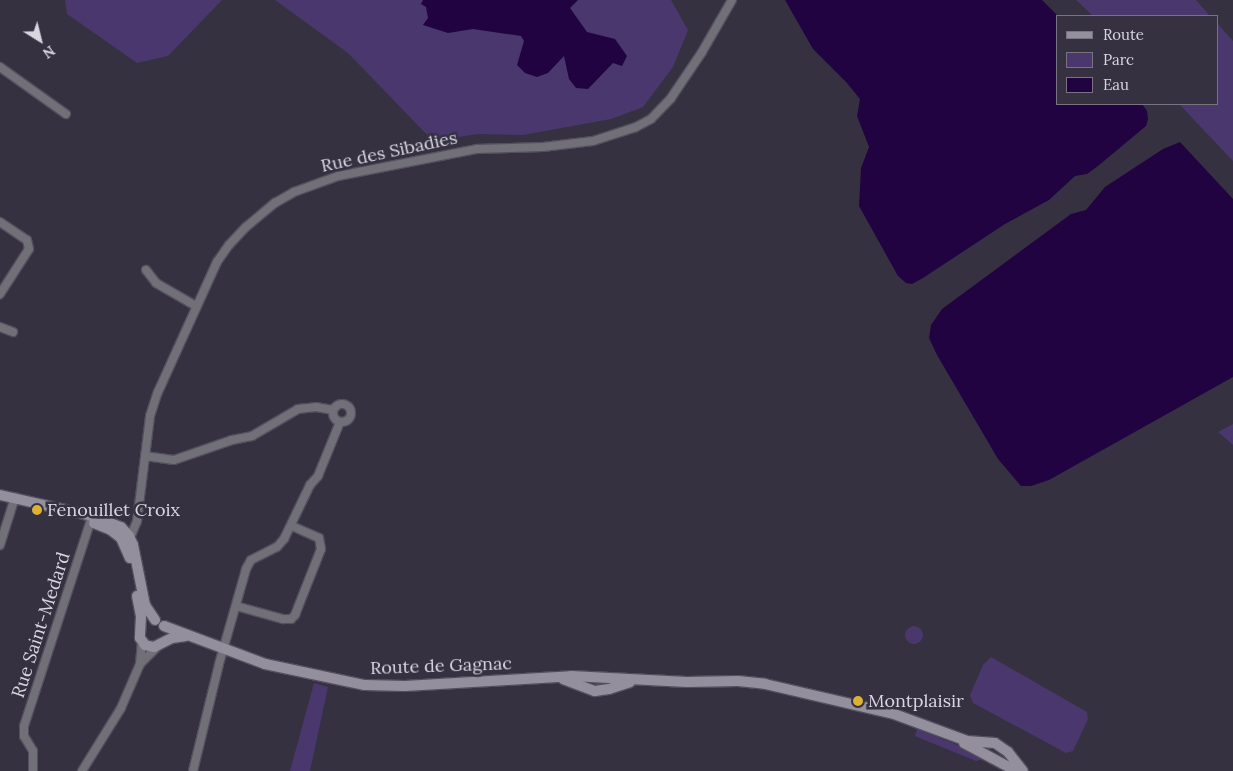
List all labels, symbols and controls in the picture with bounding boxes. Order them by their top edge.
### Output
north arrow [15,15,65,65]
legend [1056,15,1218,105]
text: Route [1103,25,1144,44]
text: N [39,42,58,63]
text: Parc [1103,50,1134,69]
text: Eau [1103,75,1129,94]
street label: Rue des Sibadies [319,127,459,177]
place label: Fenouillet Croix [47,499,180,521]
marker: Fenouillet Croix [31,504,43,516]
street label: Rue Saint-Medard [7,549,75,701]
street label: Route de Gagnac [370,653,512,679]
place label: Montplaisir [868,690,964,712]
marker: Montplaisir [852,695,864,707]

